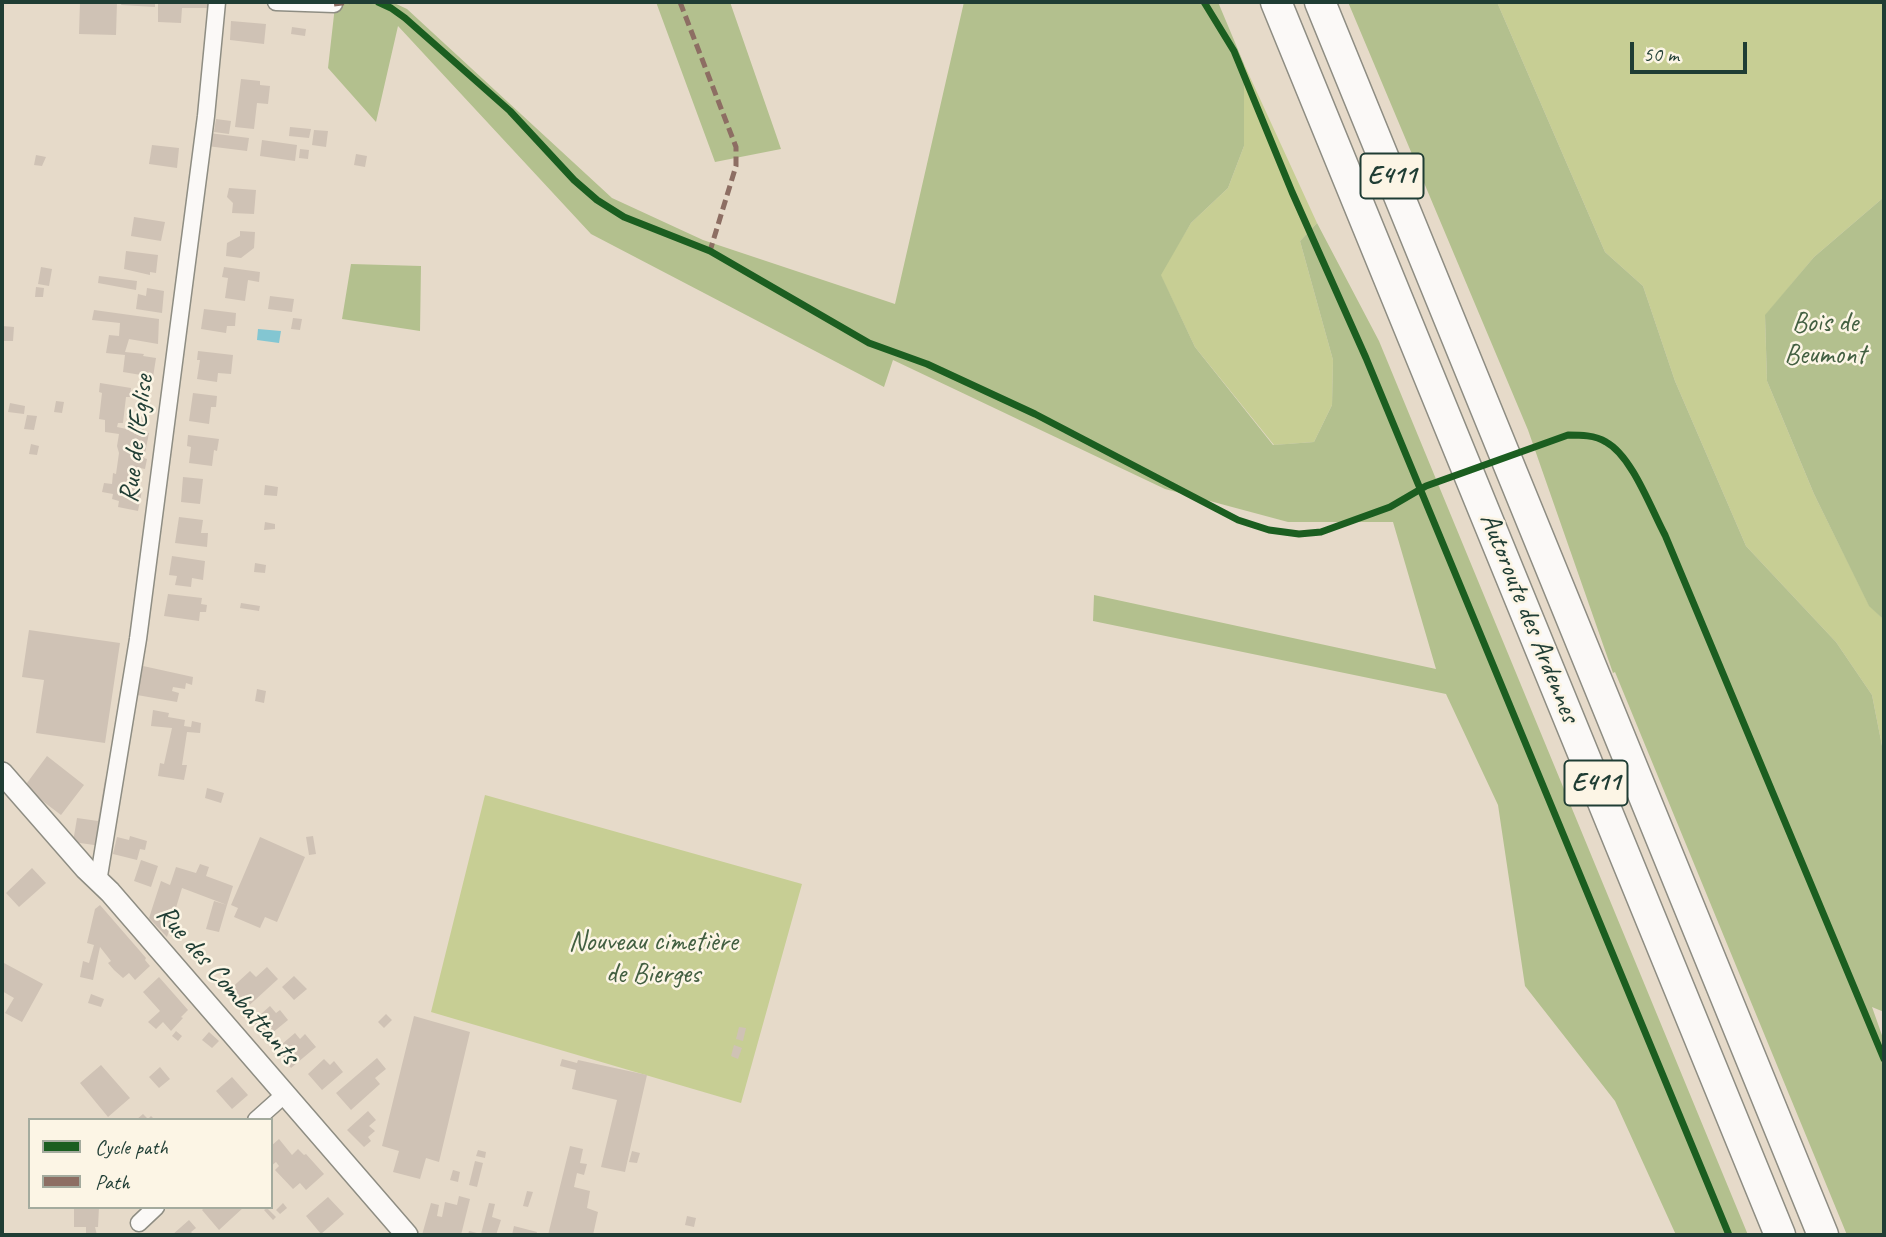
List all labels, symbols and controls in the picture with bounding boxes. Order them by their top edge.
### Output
scale bar [1634,28,1751,72]
text: 50 m [1643,41,1679,67]
road number: E411 [1360,154,1424,198]
park label: Bois de Beumont [1784,307,1866,373]
street label: Rue de l'Eglise [112,373,162,505]
street label: Autoroute des Ardennes [1472,508,1586,728]
road number: E411 [1564,761,1628,806]
street label: Rue des Combattants [149,898,305,1072]
park label: Nouveau cimetière de Bierges [569,926,737,992]
legend [28,1118,273,1209]
text: Cycle path [95,1134,168,1160]
text: Path [95,1169,130,1195]

